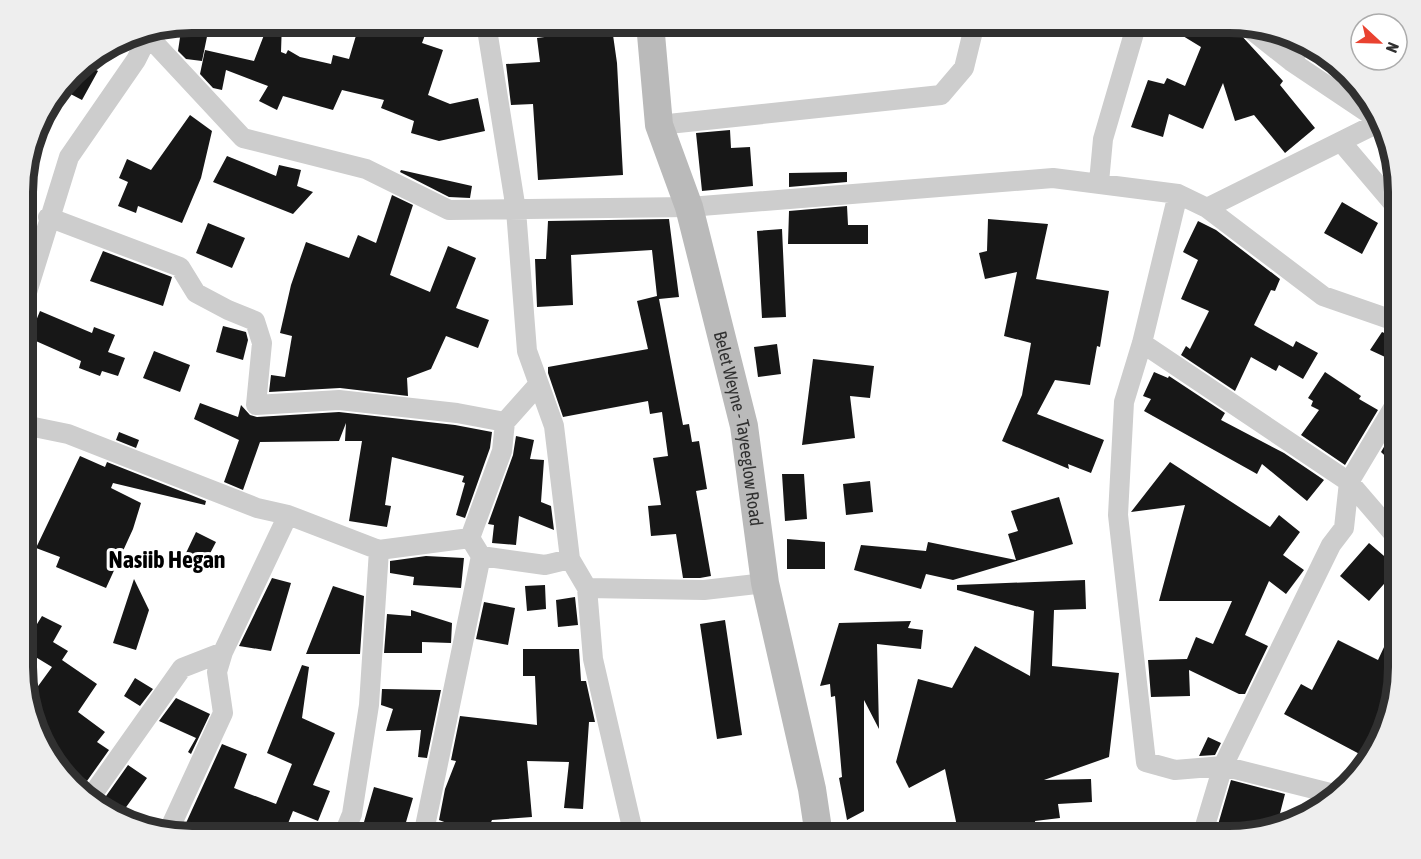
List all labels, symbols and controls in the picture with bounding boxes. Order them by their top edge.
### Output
north arrow [1349,12,1409,72]
text: N [1383,40,1403,55]
street label: Belet Weyne - Tayeeglow Road [710,329,768,527]
district label: Nasiib Hegan [109,546,225,573]

